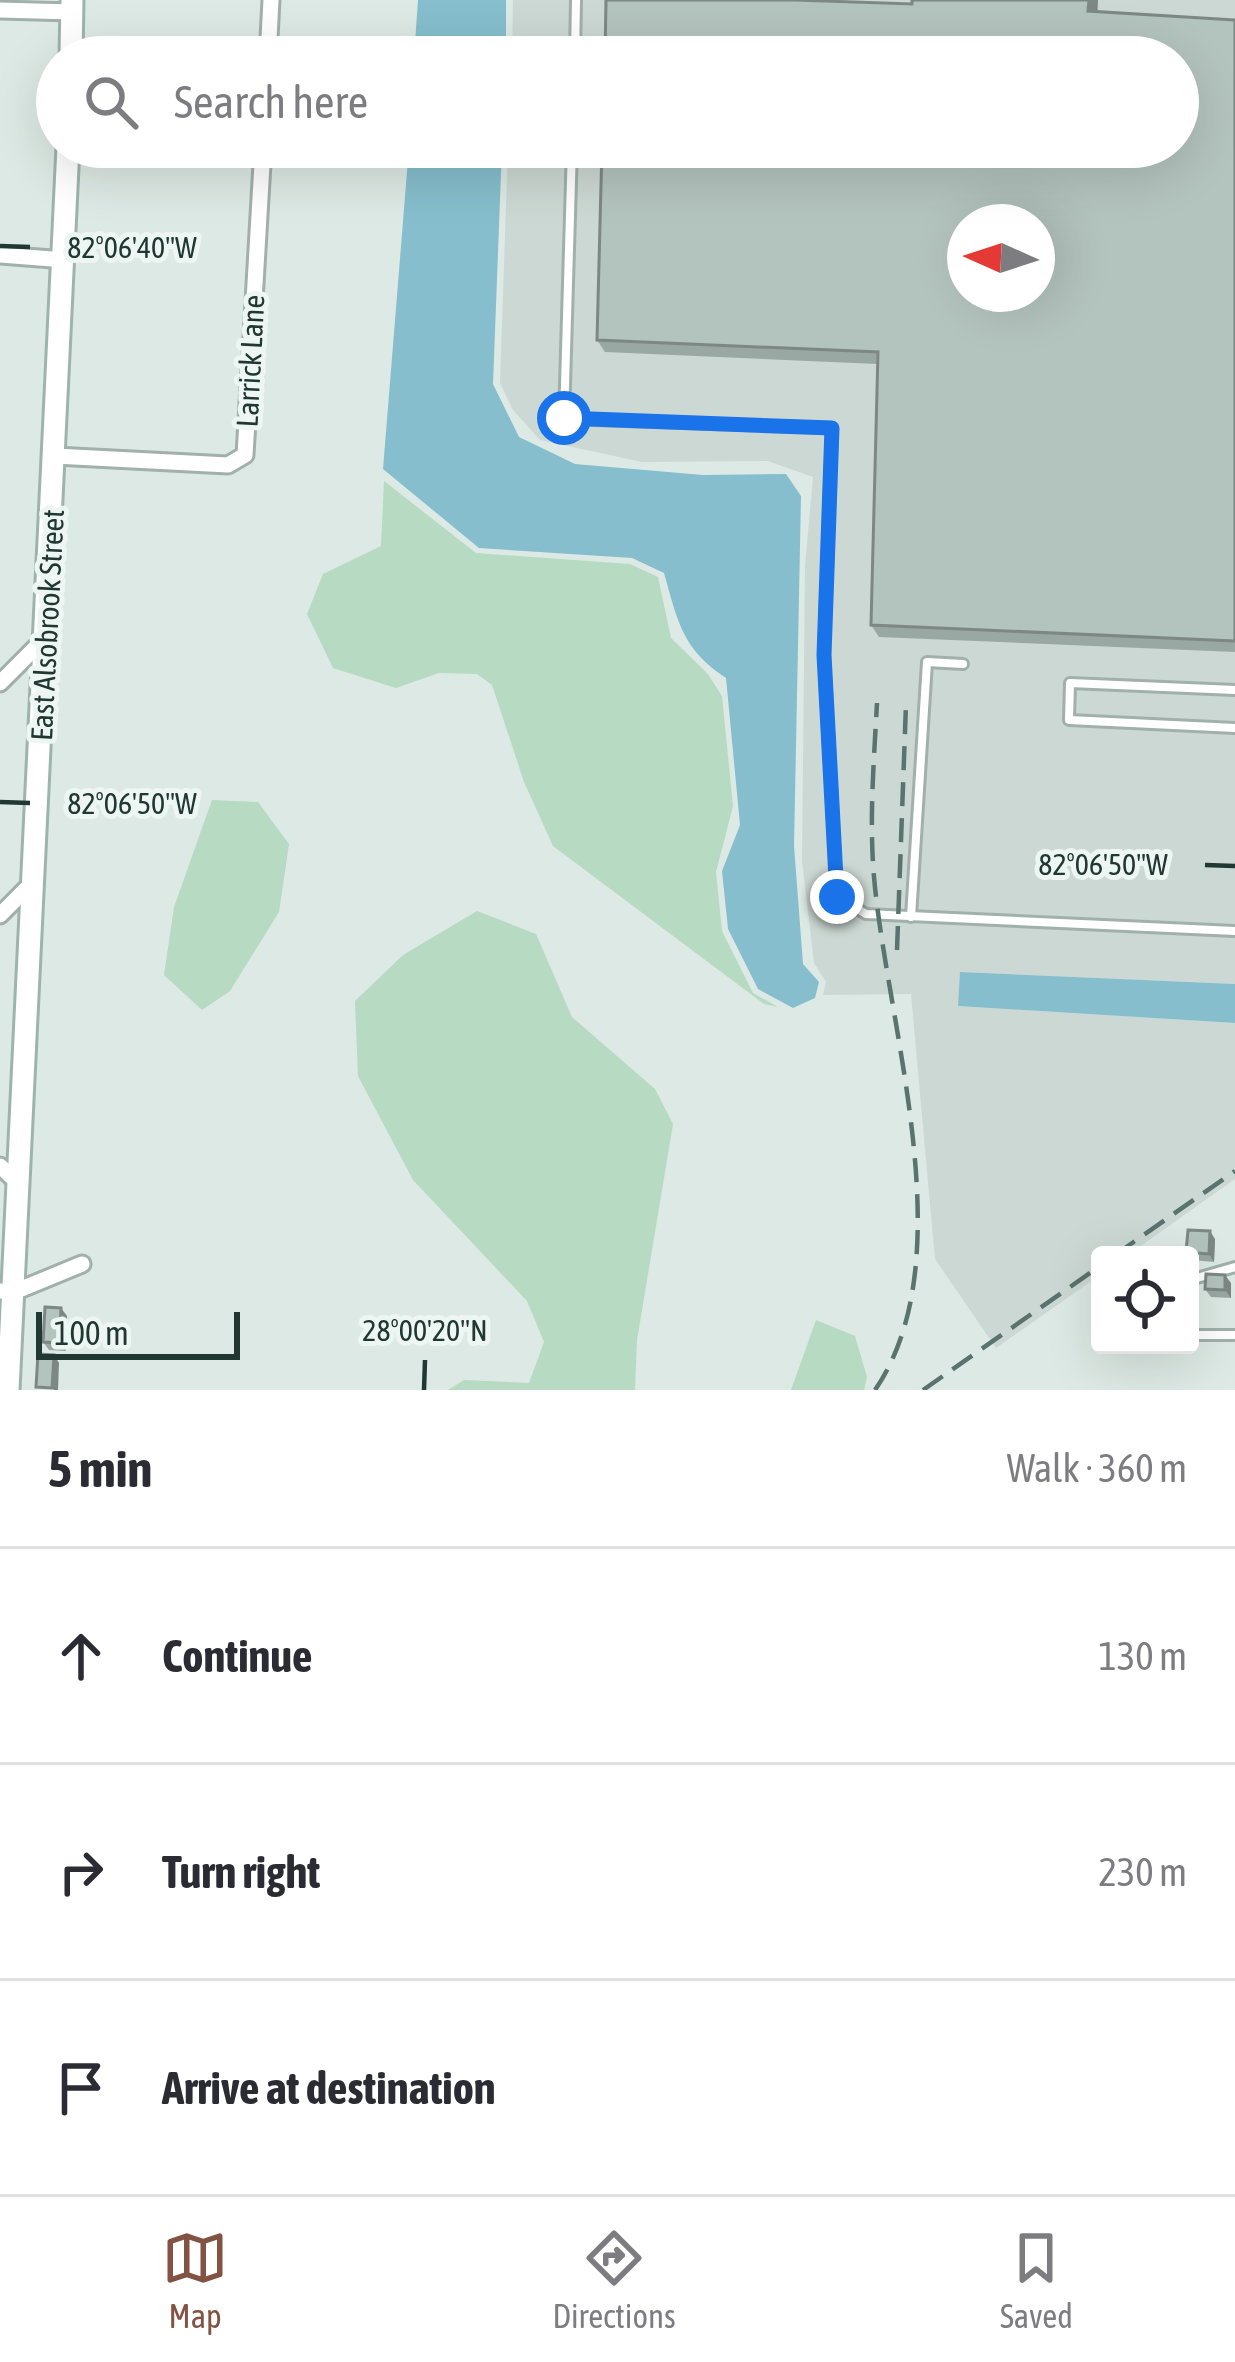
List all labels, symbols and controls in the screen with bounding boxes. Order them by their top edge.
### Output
search box [36,36,1199,168]
icon: search [78,69,144,135]
text: Search here [174,76,368,128]
north arrow [947,204,1055,312]
text: 82°06'40"W [67,230,197,264]
street label: Larrick Lane [230,294,270,428]
route start [537,391,591,445]
street label: East Alsobrook Street [24,508,70,742]
text: 82°06'50"W [67,786,197,820]
text: 82°06'50"W [1038,847,1168,881]
route end [810,870,864,924]
map controls [1091,1246,1199,1354]
button: locate [1091,1246,1199,1354]
scale bar [36,1306,240,1359]
text: 28°00'20"N [362,1313,488,1347]
text: 100 m [54,1314,129,1352]
text: 5 min [48,1439,152,1498]
text: Walk · 360 m [1007,1446,1187,1490]
icon: ahead [48,1623,114,1689]
text: Continue [162,1630,313,1682]
text: 130 m [1099,1634,1187,1678]
icon: right [48,1839,114,1905]
text: Turn right [162,1846,320,1898]
text: 230 m [1099,1850,1187,1894]
icon: arrive [48,2055,114,2121]
text: Arrive at destination [162,2062,496,2114]
tab: Map [162,2225,228,2335]
tab: Directions [552,2225,676,2335]
tab: Saved [1000,2225,1073,2335]

